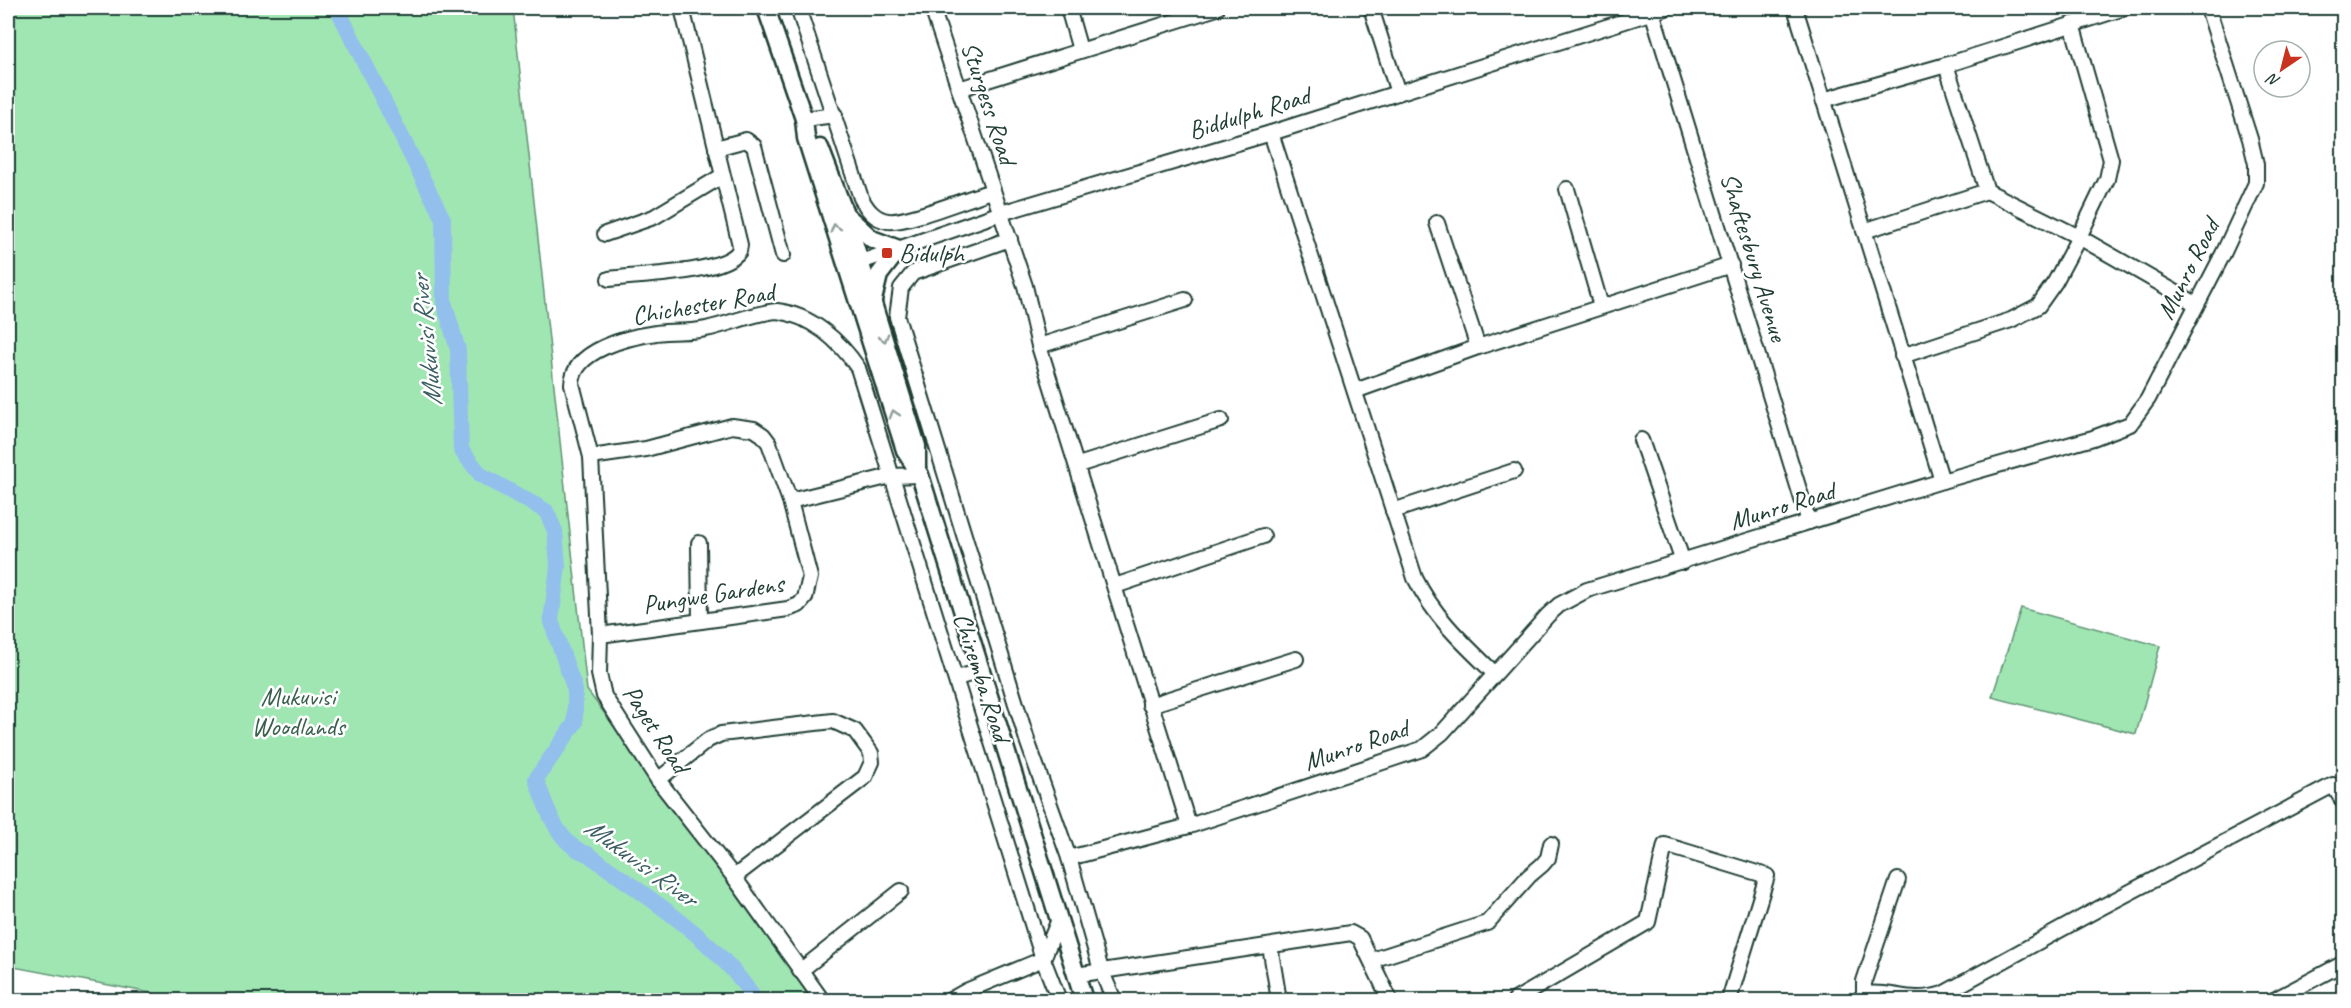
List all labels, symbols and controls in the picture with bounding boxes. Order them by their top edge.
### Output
street label: Sturgess Road [954,38,1025,172]
north arrow [2252,39,2312,99]
text: N [2262,68,2284,92]
street label: Biddulph Road [1184,78,1317,147]
street label: Shaftesbury Avenue [1713,169,1796,347]
street label: Munro Road [2149,210,2229,325]
one-way arrow [830,223,842,234]
place label: Bidulph [899,237,966,270]
marker: Bidulph [880,246,894,260]
water label: Mukuvisi River [402,270,450,408]
street label: Chichester Road [629,275,780,333]
one-way arrow [877,332,889,342]
one-way arrow [888,409,901,420]
street label: Munro Road [1725,473,1842,538]
street label: Pungwe Gardens [640,566,788,621]
street label: Chiremba Road [946,608,1019,749]
street label: Paget Road [615,679,699,783]
park label: Mukuvisi Woodlands [251,680,347,743]
street label: Munro Road [1299,711,1416,778]
water label: Mukuvisi River [578,810,707,917]

